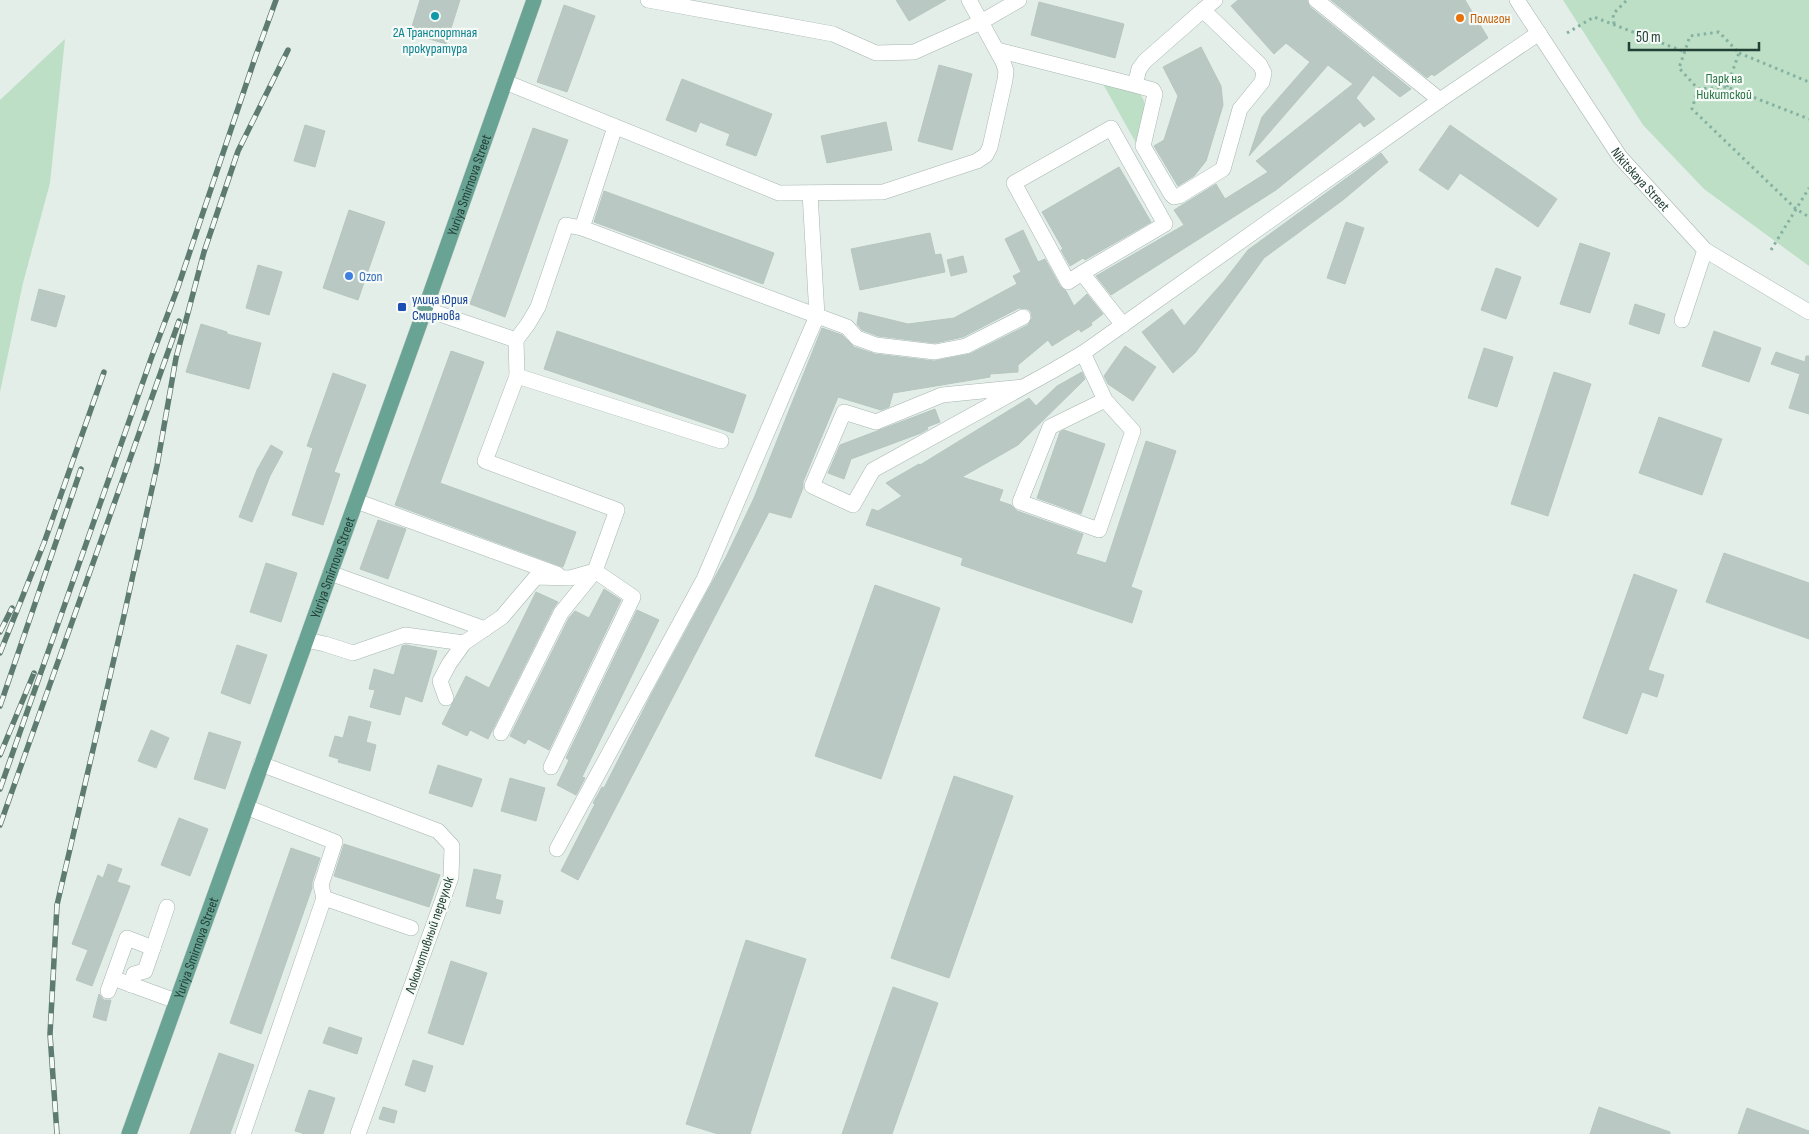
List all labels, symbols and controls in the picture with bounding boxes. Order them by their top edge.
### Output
marker: 2А Транспортная прокуратура [429,10,441,22]
place label: Полигон [1470,10,1511,27]
marker: Полигон [1454,12,1466,24]
scale bar [1629,20,1759,52]
place label: 2А Транспортная прокуратура [393,24,477,57]
text: 50 m [1636,28,1661,47]
park label: Парк на Никитской [1696,70,1752,103]
street label: Yuriya Smirnova Street [444,132,495,238]
street label: Nikitskaya Street [1607,144,1673,215]
place label: Ozon [359,268,383,285]
marker: Ozon [343,270,355,282]
place label: улица Юрия Смирнова [412,291,468,324]
marker: улица Юрия Смирнова [396,301,408,313]
street label: Yuriya Smirnova Street [307,515,359,620]
street label: Локомотивный переулок [401,874,458,997]
street label: Yuriya Smirnova Street [170,895,222,1001]

